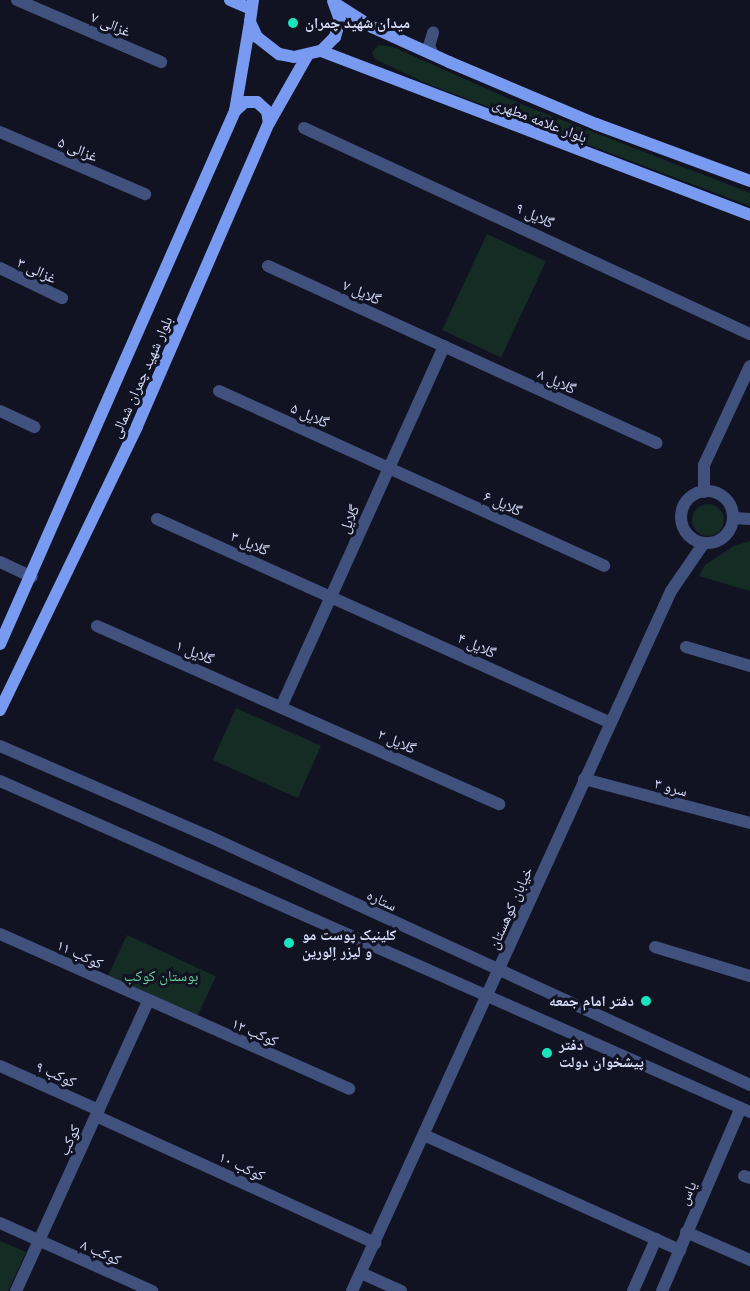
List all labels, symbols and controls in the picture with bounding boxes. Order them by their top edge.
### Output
street label: غزالی ۷ [88,8,134,40]
place label: میدان شهید چمران [305,14,410,32]
marker: میدان شهید چمران [286,16,300,30]
street label: بلوار علامه مطهری [490,94,590,146]
street label: غزالی ۵ [55,133,101,165]
street label: گلایل ۹ [513,198,557,232]
street label: غزالی ۳ [14,253,60,287]
street label: گلایل ۷ [340,276,384,308]
street label: بلوار شهید چمران شمالی [106,313,176,441]
street label: گلایل ۸ [535,364,579,398]
street label: گلایل ۵ [288,399,332,431]
street label: گلایل ۶ [481,486,525,520]
street label: گلایل [335,502,363,536]
street label: گلایل ۳ [228,527,272,559]
street label: گلایل ۴ [455,628,499,662]
street label: گلایل ۱ [173,636,217,668]
street label: گلایل ۲ [375,725,419,757]
street label: سرو ۳ [652,774,690,800]
street label: خیابان کوهستان [484,864,536,952]
street label: ستاره [364,885,400,915]
place label: کلینیک پوست مو و لیزر اِلورین [302,925,396,960]
marker: کلینیک پوست مو و لیزر اِلورین [280,934,298,952]
street label: کوکب ۱۱ [54,935,106,973]
park label: بوستان کوکب [124,967,198,985]
place label: دفتر امام جمعه [549,992,634,1010]
marker: دفتر امام جمعه [639,994,653,1008]
street label: کوکب ۱۲ [229,1014,281,1050]
place label: دفتر پیشخوان دولت [559,1035,644,1070]
marker: دفتر پیشخوان دولت [540,1046,554,1060]
street label: کوکب ۹ [33,1057,79,1091]
street label: کوکب [54,1122,84,1158]
street label: کوکب ۱۰ [216,1147,268,1185]
street label: یاس [674,1178,700,1208]
street label: کوکب ۸ [78,1235,124,1269]

